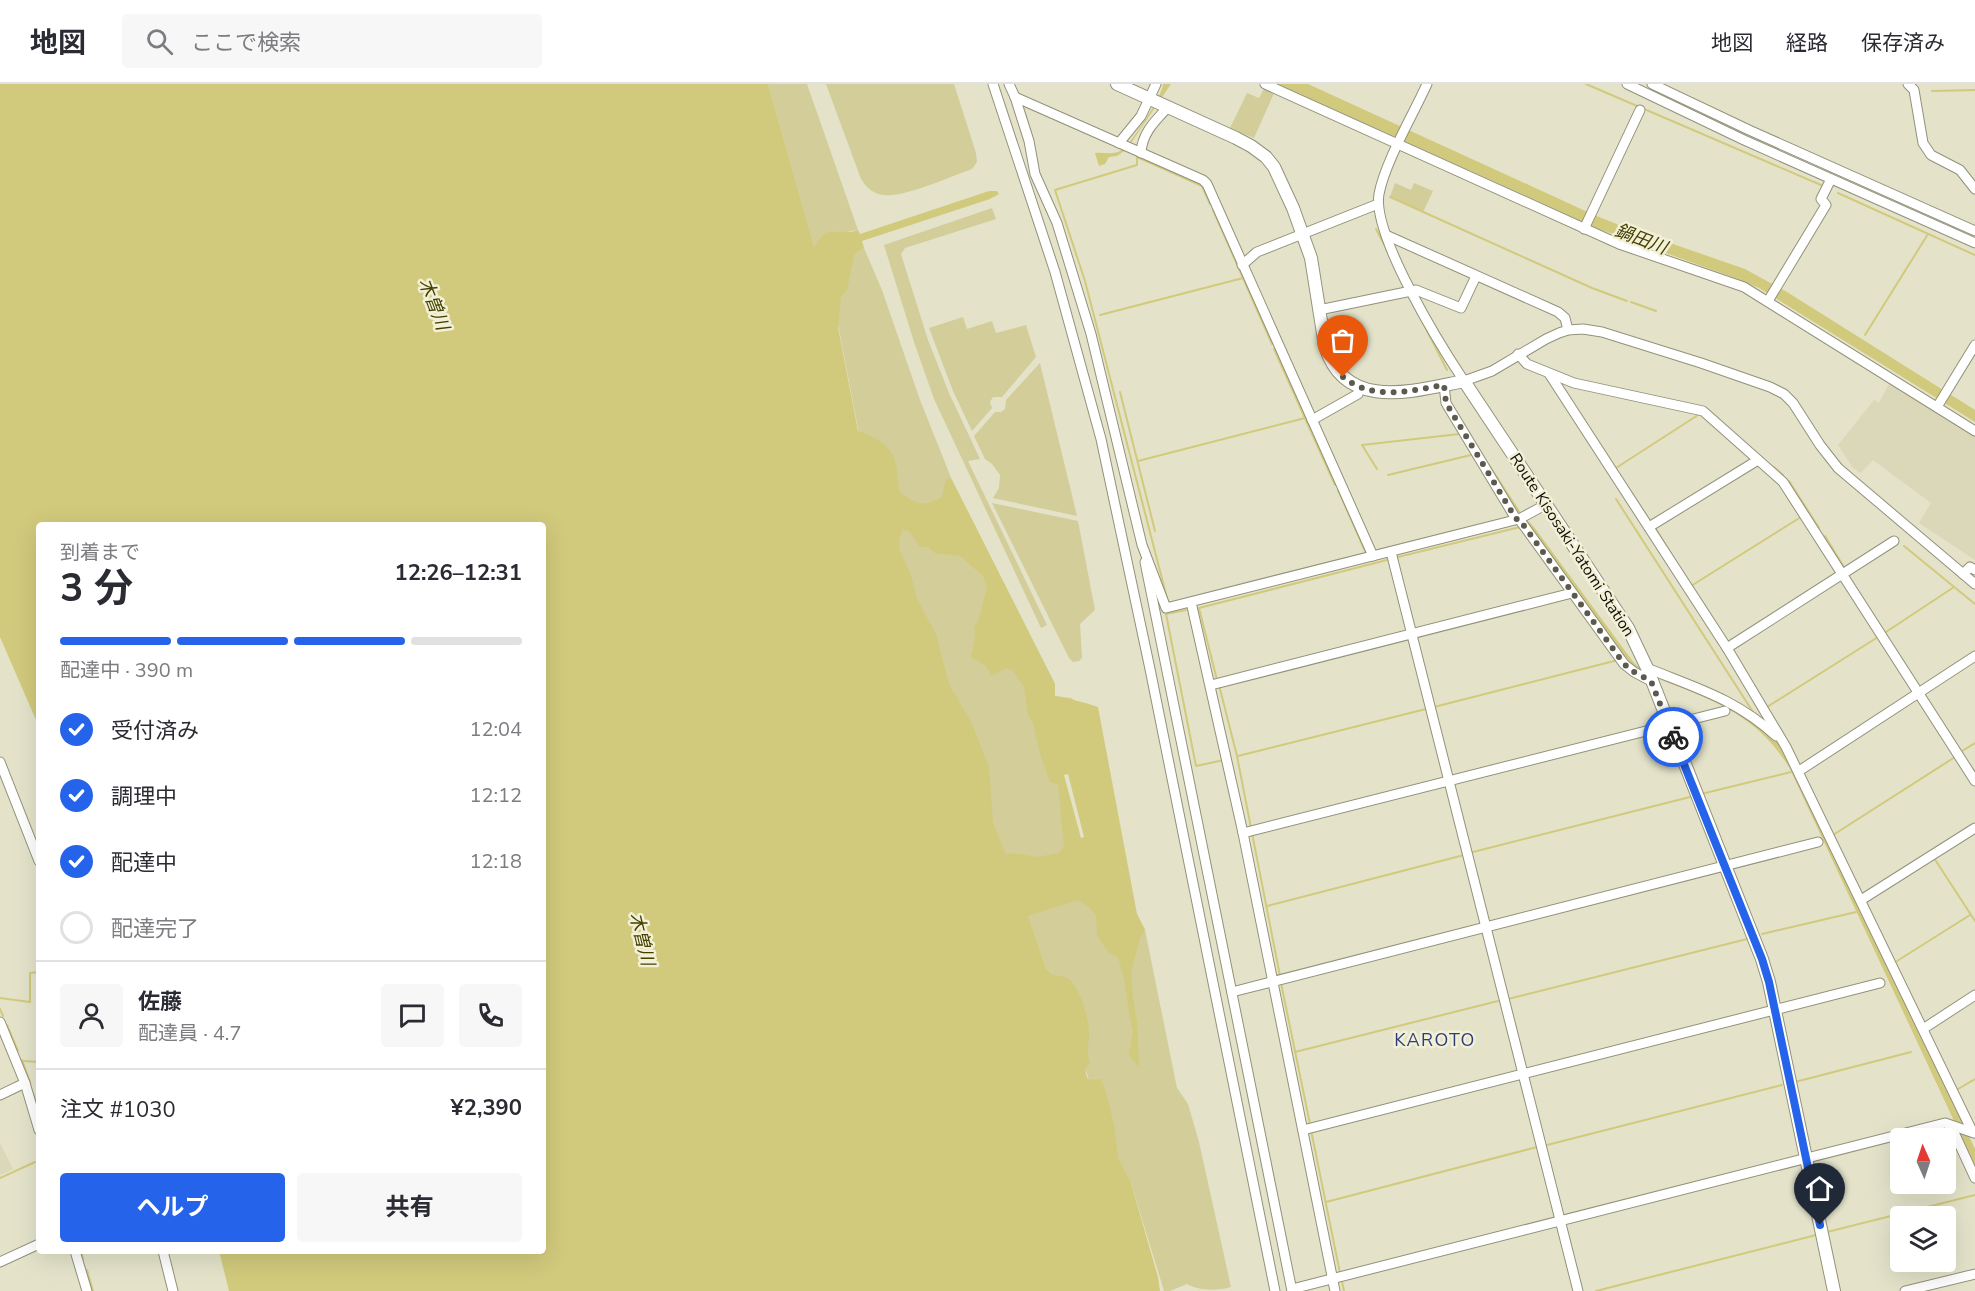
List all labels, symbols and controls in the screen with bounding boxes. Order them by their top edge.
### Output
search box [122,14,542,68]
text: 地図 [30,24,86,62]
icon: search [143,25,176,58]
text: ここで検索 [191,28,301,58]
text: 地図 [1711,29,1753,57]
text: 経路 [1786,29,1828,57]
text: 保存済み [1861,29,1945,57]
water label: 鍋田川 [1611,218,1672,261]
water label: 木曽川 [413,274,456,335]
pin [1317,315,1368,377]
icon: bag [1326,324,1359,357]
street label: Route Kisosaki-Yatomi Station [1504,449,1640,641]
text: 到着まで [60,539,140,566]
text: 12:26–12:31 [394,558,522,588]
text: 3 分 [60,562,133,615]
text: 配達中 · 390 m [60,657,193,684]
courier [1643,707,1703,767]
icon: check [60,713,93,746]
text: 受付済み [111,716,199,746]
text: 12:04 [469,716,522,743]
icon: bike [1657,721,1690,754]
icon: check [60,779,93,812]
text: 調理中 [111,782,177,812]
text: 12:12 [469,782,522,809]
icon: check [60,845,93,878]
text: 配達中 [111,848,177,878]
text: 12:18 [469,848,522,875]
water label: 木曽川 [624,910,661,970]
text: 配達完了 [111,914,199,944]
button: person [60,984,123,1047]
button: chat [381,984,444,1047]
button: phone [459,984,522,1047]
text: 佐藤 [138,987,182,1017]
text: 配達員 · 4.7 [138,1020,241,1047]
district label: KAROTO [1394,1028,1476,1052]
text: ¥2,390 [451,1093,522,1123]
text: 注文 #1030 [60,1095,176,1125]
north arrow [1890,1128,1956,1194]
map controls [1890,1128,1956,1272]
pin [1794,1163,1845,1225]
icon: home [1803,1172,1836,1205]
button: ヘルプ [60,1173,285,1242]
button: 共有 [297,1173,522,1242]
button: layers [1890,1206,1956,1272]

